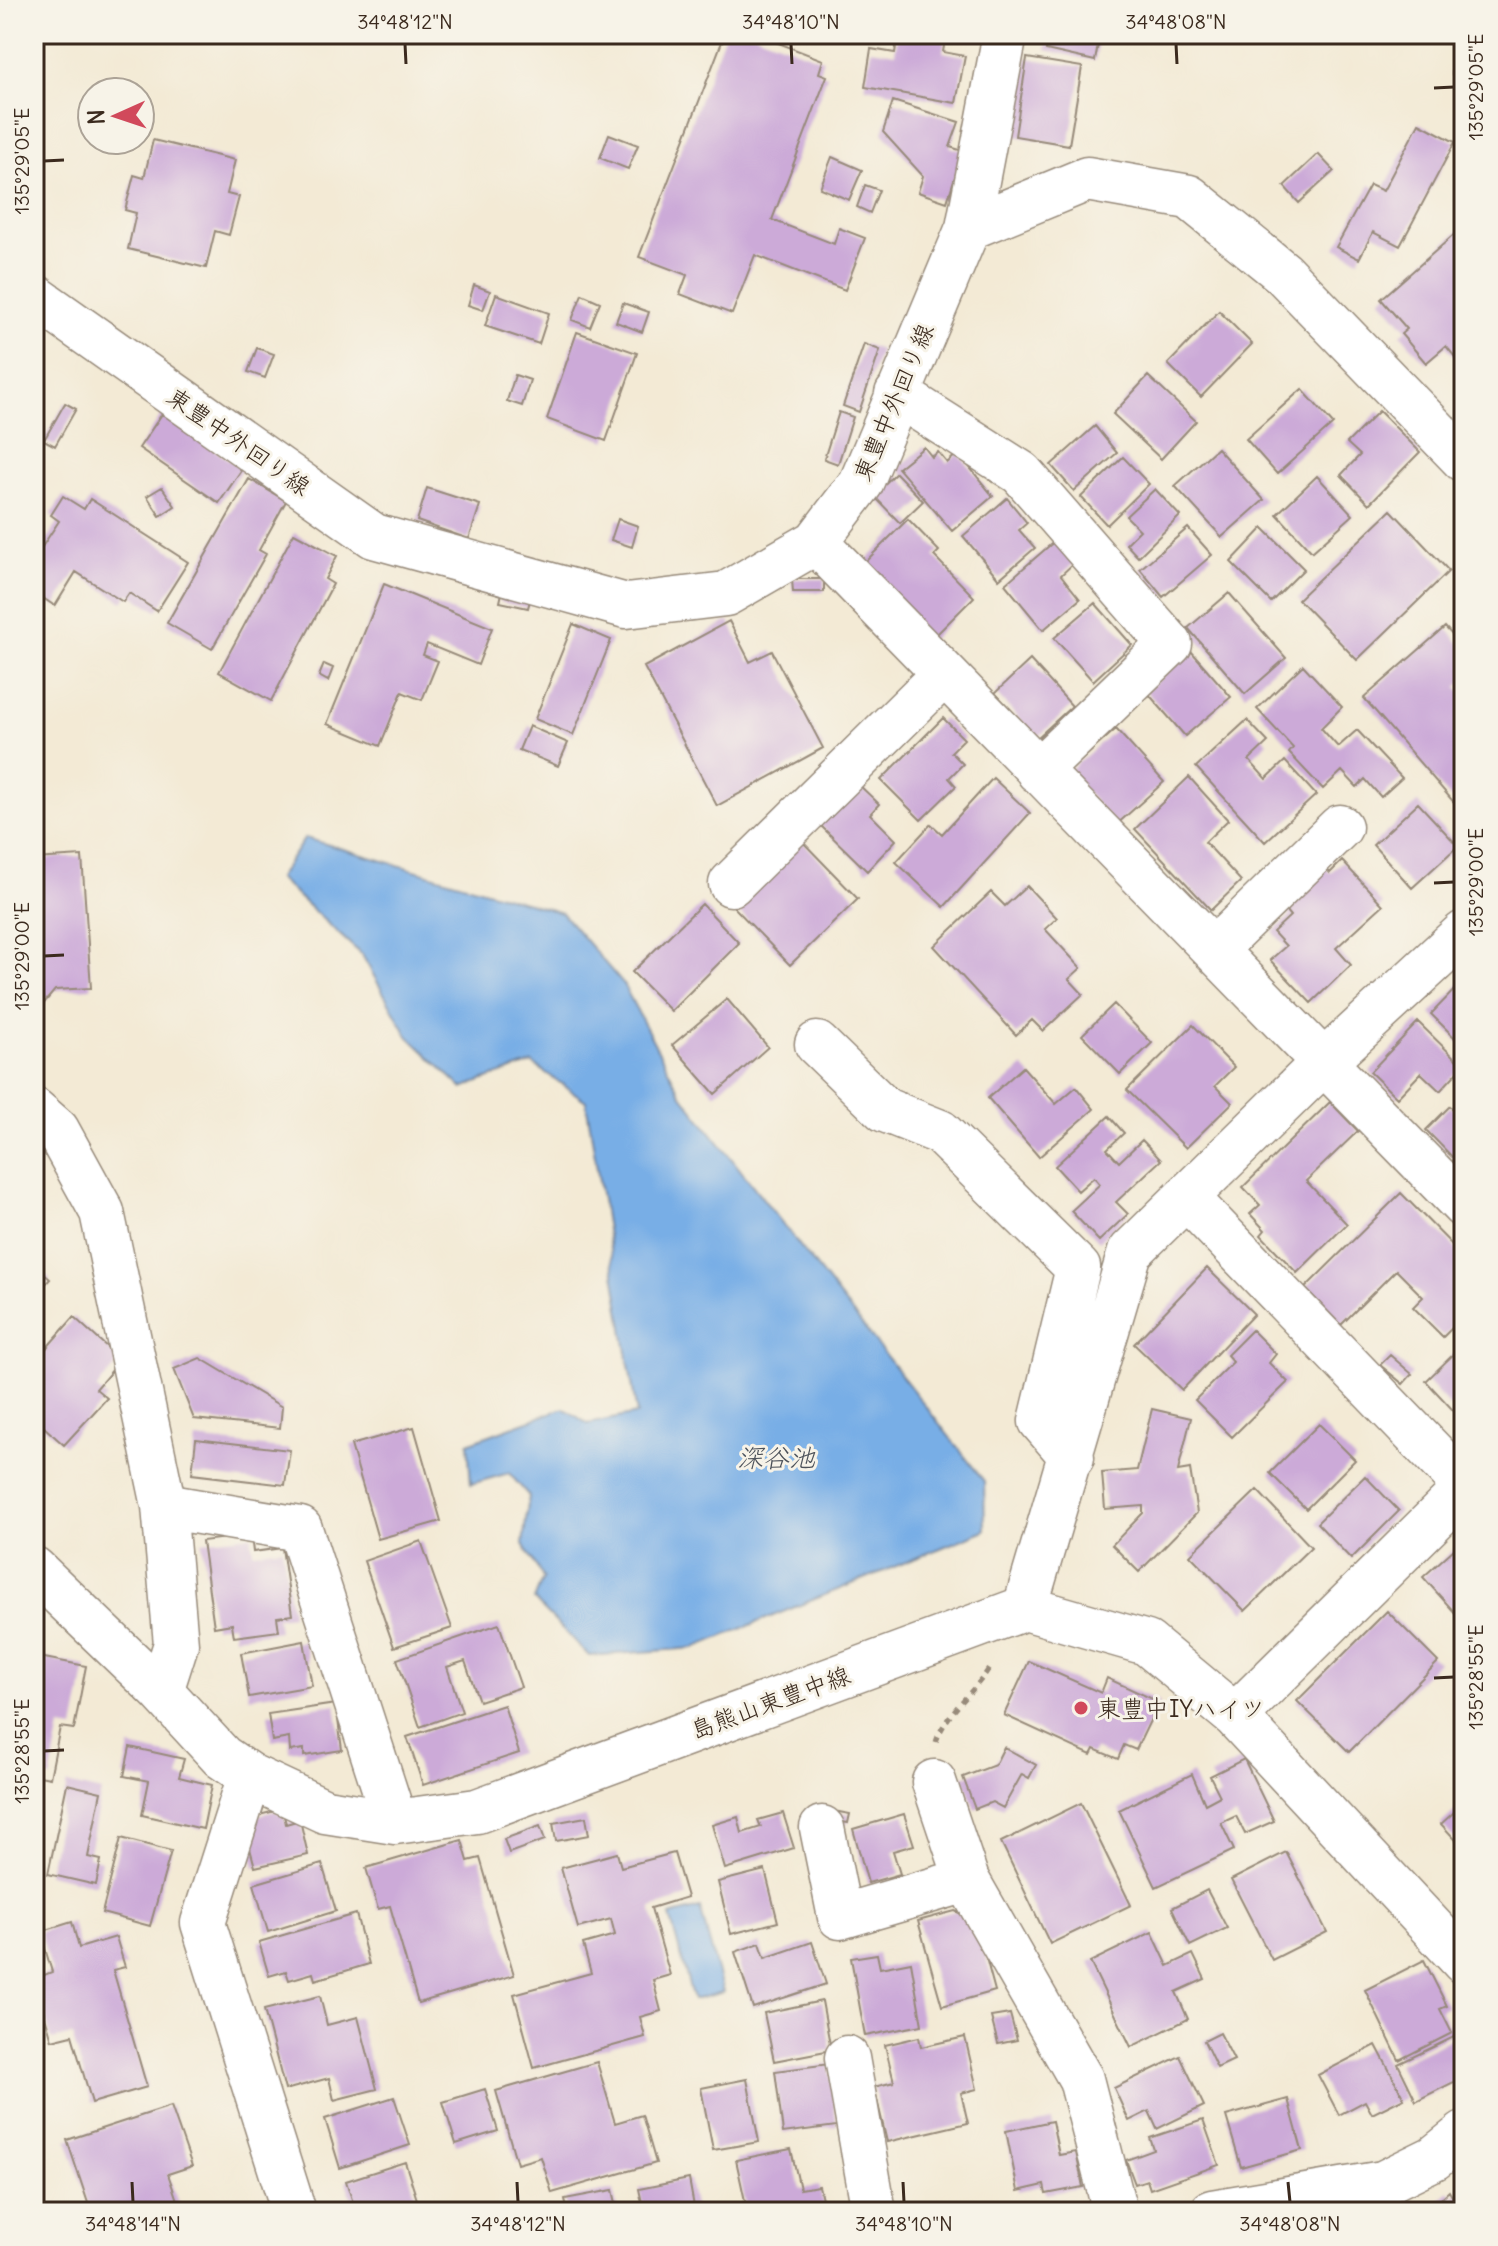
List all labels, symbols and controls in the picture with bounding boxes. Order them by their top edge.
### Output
text: 34°48'12"N [357,9,453,34]
text: 34°48'10"N [742,9,840,34]
text: 34°48'08"N [1125,9,1227,34]
text: 135°29'05"E [1463,34,1488,141]
north arrow [76,76,156,156]
text: 135°29'05"E [9,108,34,215]
text: N [82,109,110,125]
street label: 東豊中外回り線 [846,319,940,485]
street label: 東豊中外回り線 [162,381,316,501]
text: 135°29'00"E [1463,828,1488,936]
text: 135°29'00"E [9,902,34,1010]
water label: 深谷池 [737,1441,816,1474]
text: 135°28'55"E [1463,1624,1488,1730]
street label: 島熊山東豊中線 [686,1659,854,1745]
place label: 東豊中IYハイツ [1097,1693,1265,1723]
text: 135°28'55"E [9,1698,34,1804]
marker: 東豊中IYハイツ [1072,1699,1090,1717]
text: 34°48'14"N [85,2211,181,2236]
text: 34°48'12"N [470,2211,566,2236]
text: 34°48'10"N [855,2211,953,2236]
text: 34°48'08"N [1239,2211,1341,2236]

